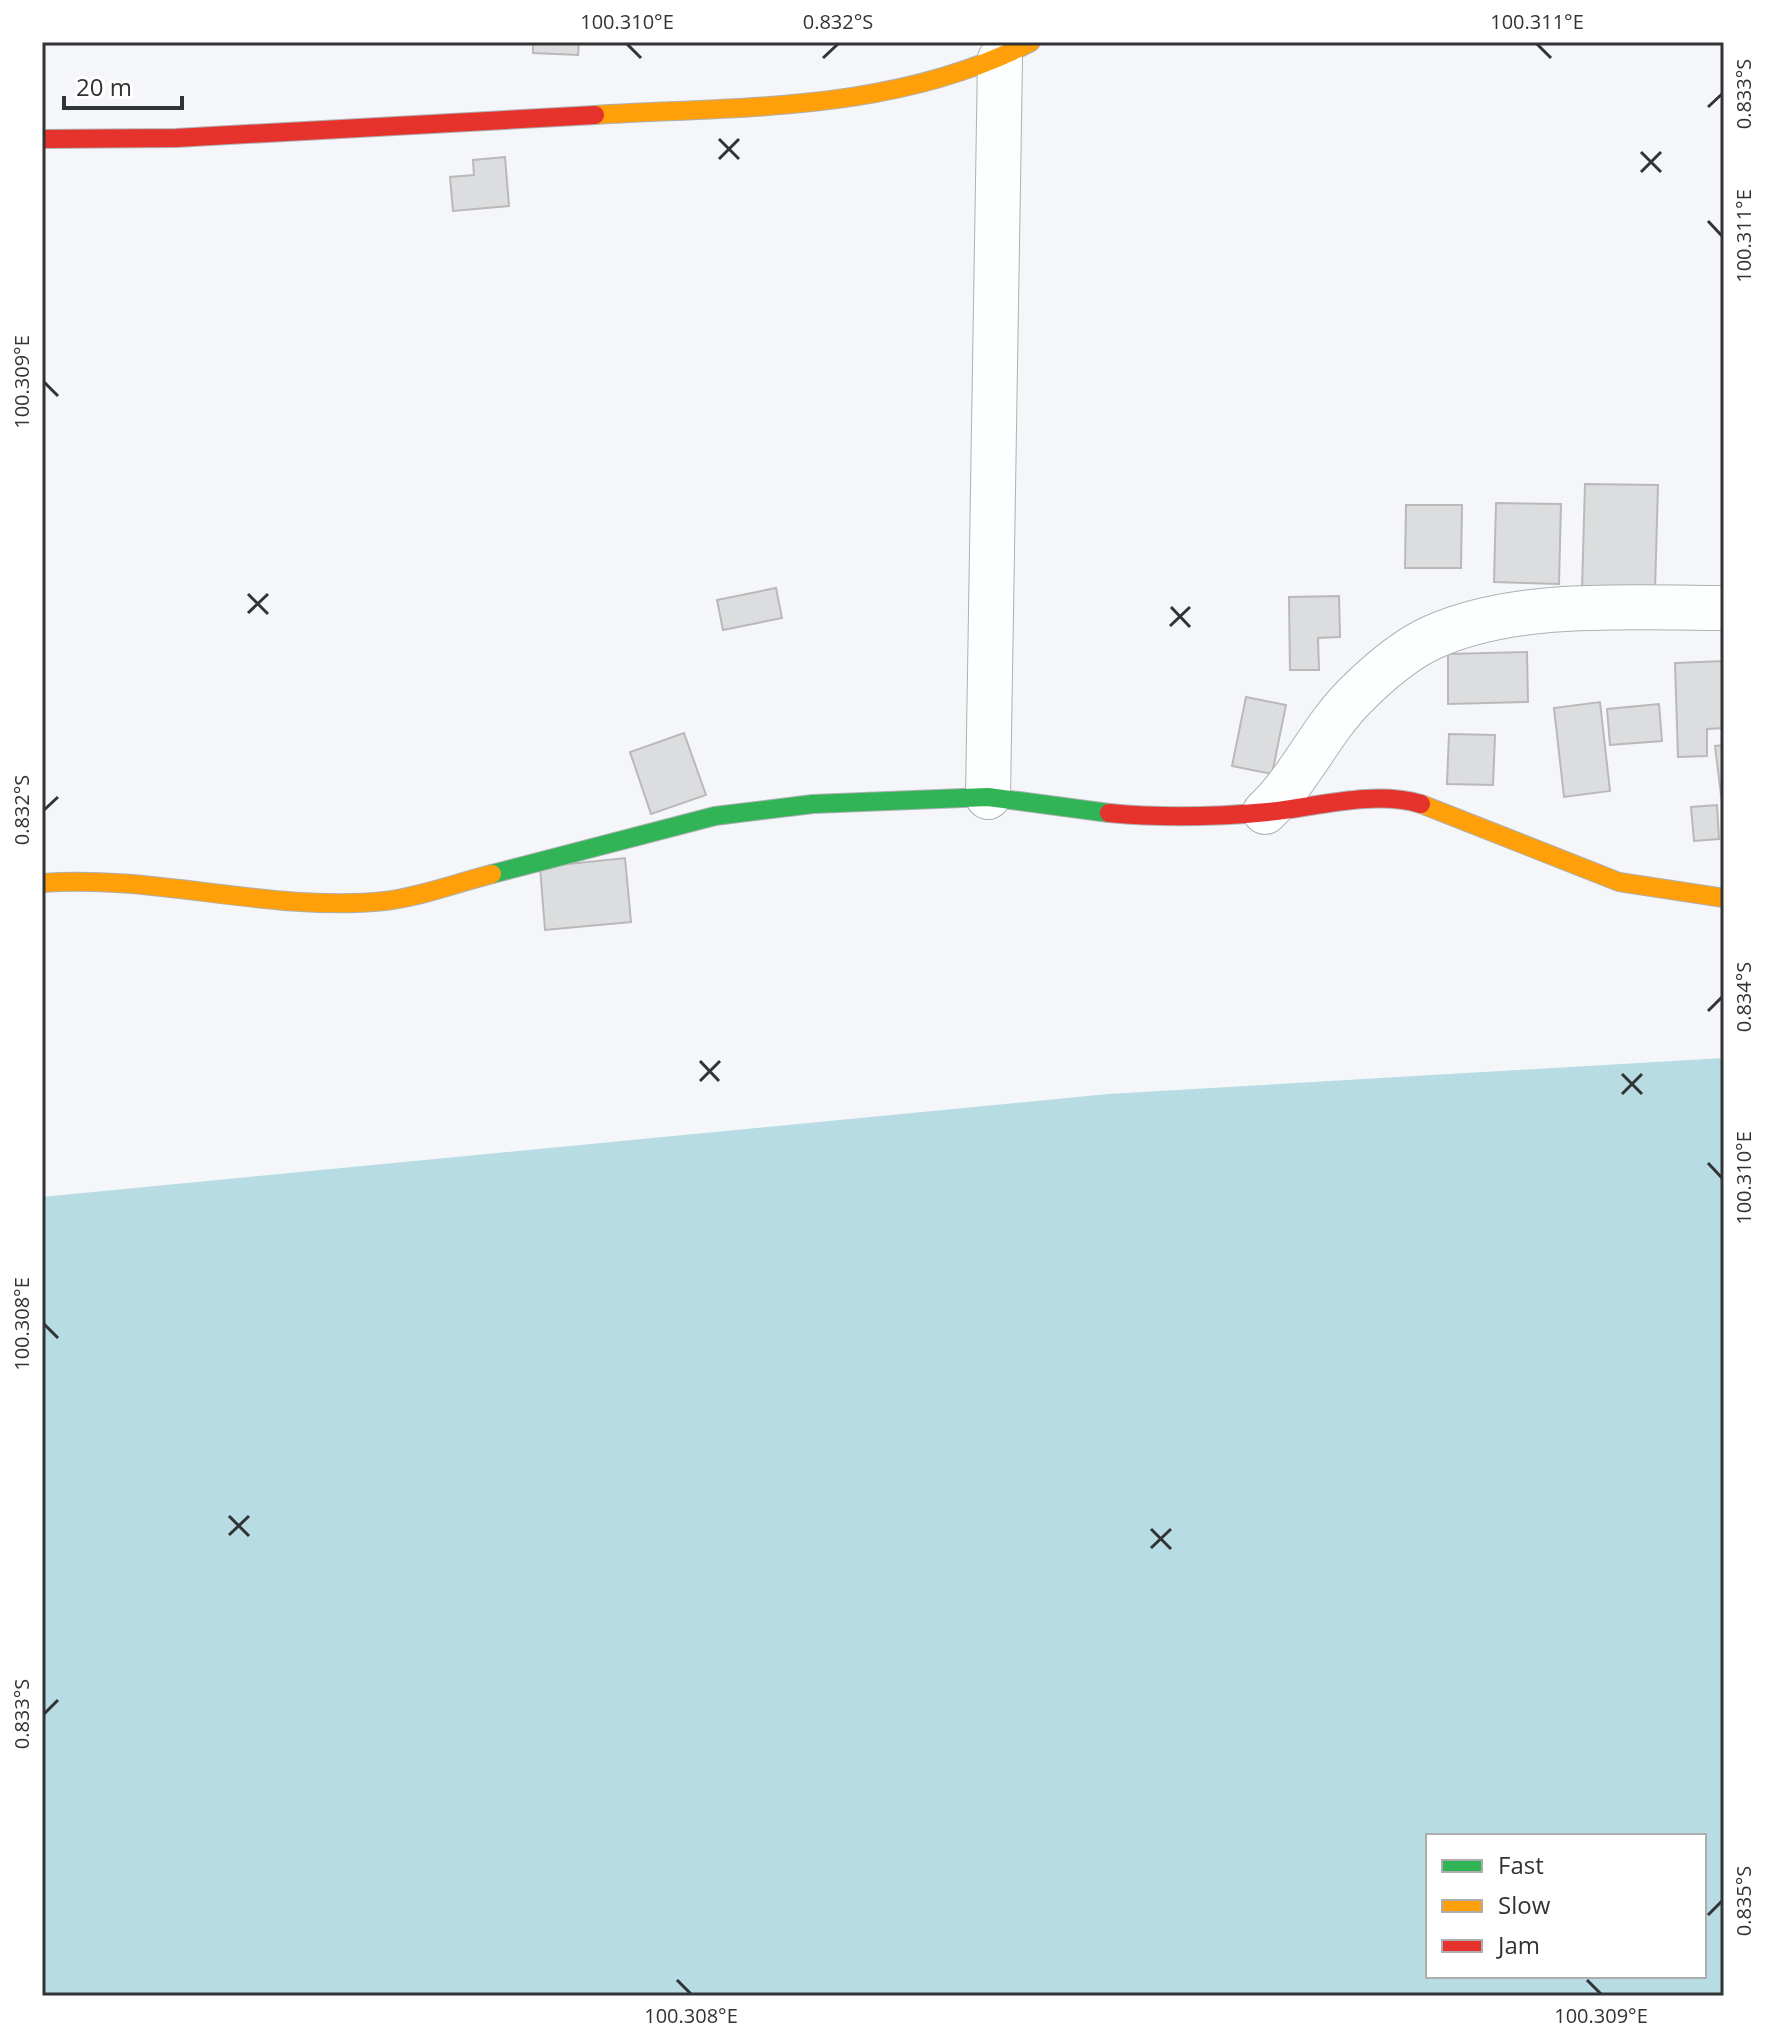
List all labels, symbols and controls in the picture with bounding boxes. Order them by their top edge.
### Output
text: 100.310°E [580,8,674,35]
text: 0.832°S [803,8,873,35]
text: 100.311°E [1490,8,1584,35]
text: 0.833°S [1730,59,1757,129]
scale bar [64,60,182,110]
text: 20 m [76,70,132,103]
text: 100.311°E [1730,189,1757,283]
text: 100.309°E [8,335,35,429]
text: 0.832°S [8,775,35,845]
text: 0.834°S [1730,962,1757,1032]
text: 100.310°E [1730,1131,1757,1225]
text: 100.308°E [8,1277,35,1371]
text: 0.833°S [8,1679,35,1749]
legend [1426,1834,1706,1978]
text: Fast [1498,1848,1544,1881]
text: 0.835°S [1730,1866,1757,1936]
text: Slow [1498,1888,1551,1921]
text: Jam [1496,1928,1540,1961]
text: 100.308°E [644,2002,738,2029]
text: 100.309°E [1554,2002,1648,2029]

